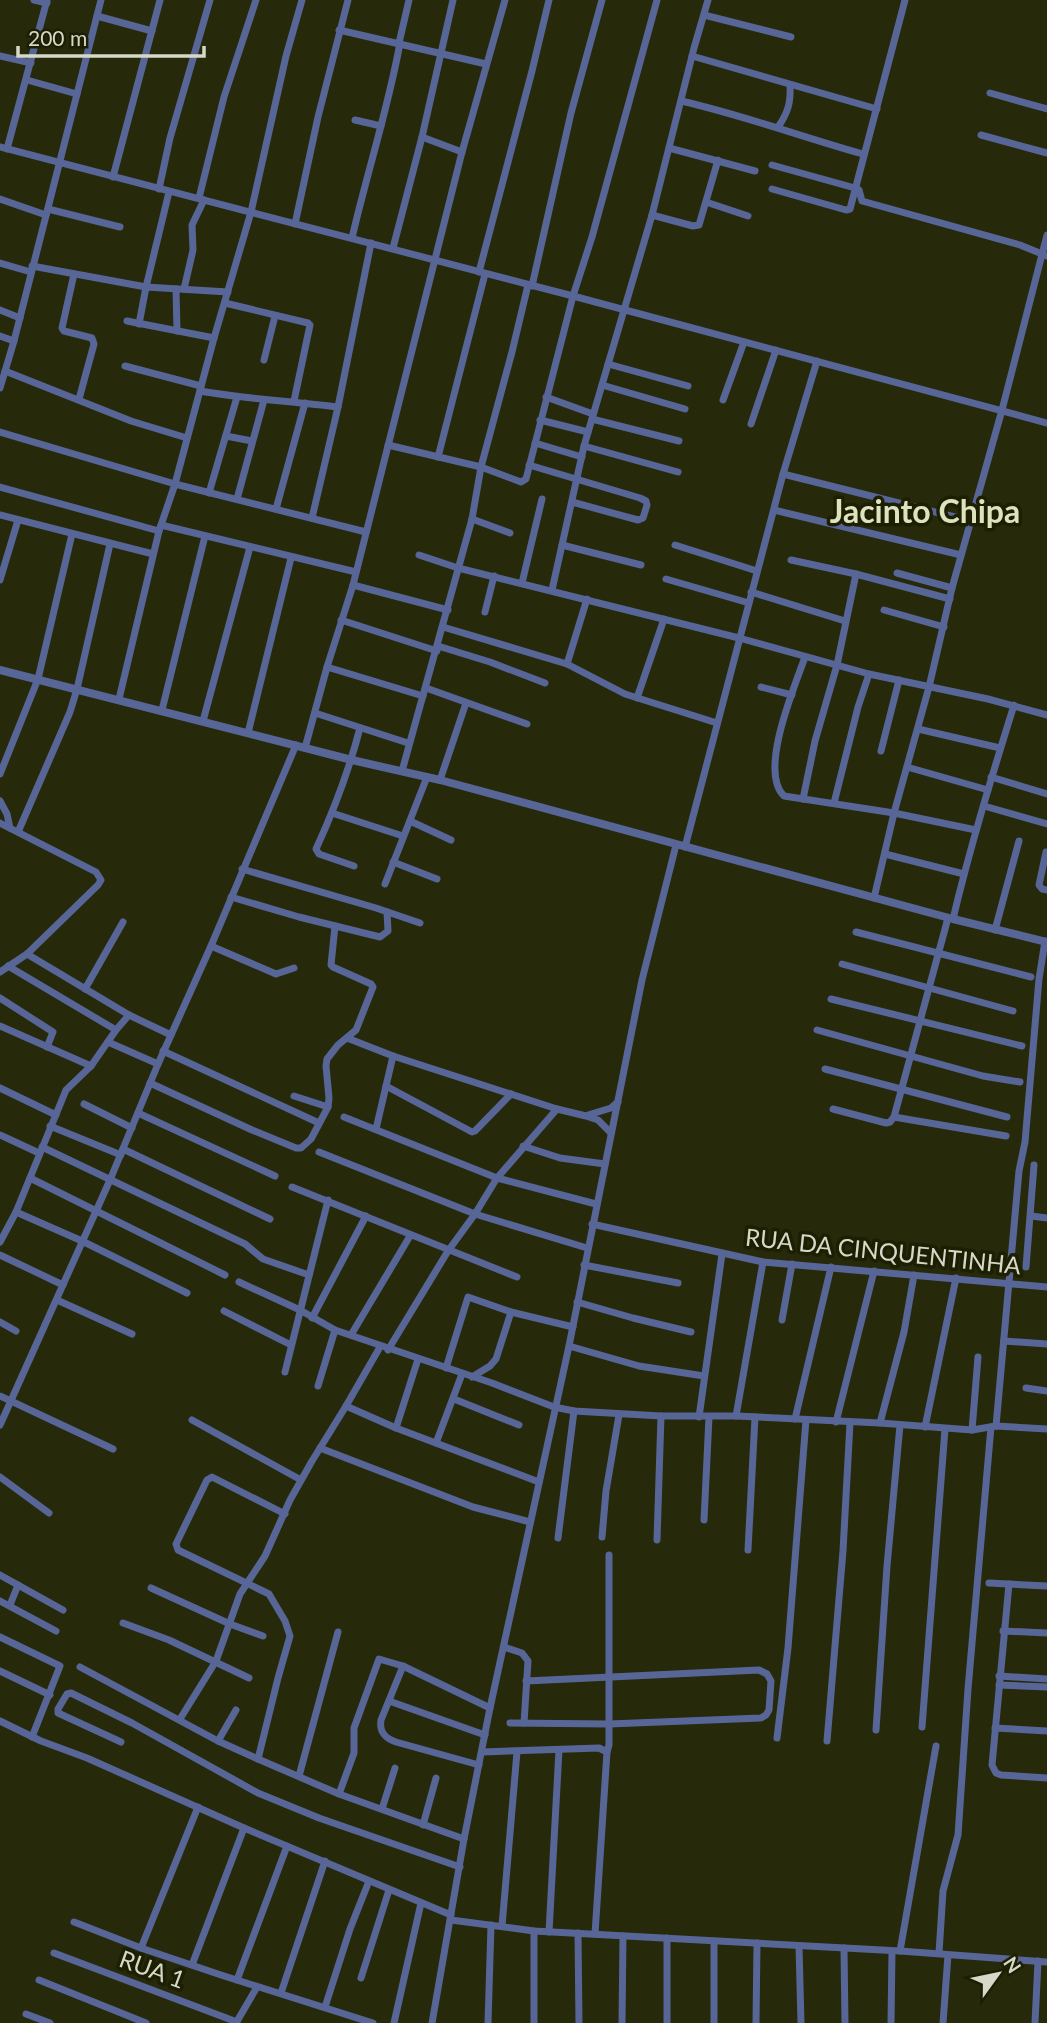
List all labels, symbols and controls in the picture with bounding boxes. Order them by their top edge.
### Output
scale bar [18,14,203,58]
text: 200 m [28,25,87,50]
district label: Jacinto Chipa [830,491,1020,530]
street label: RUA DA CINQUENTINHA [744,1222,1023,1279]
north arrow [963,1939,1033,2009]
street label: RUA 1 [116,1943,189,1994]
text: N [999,1952,1026,1977]

